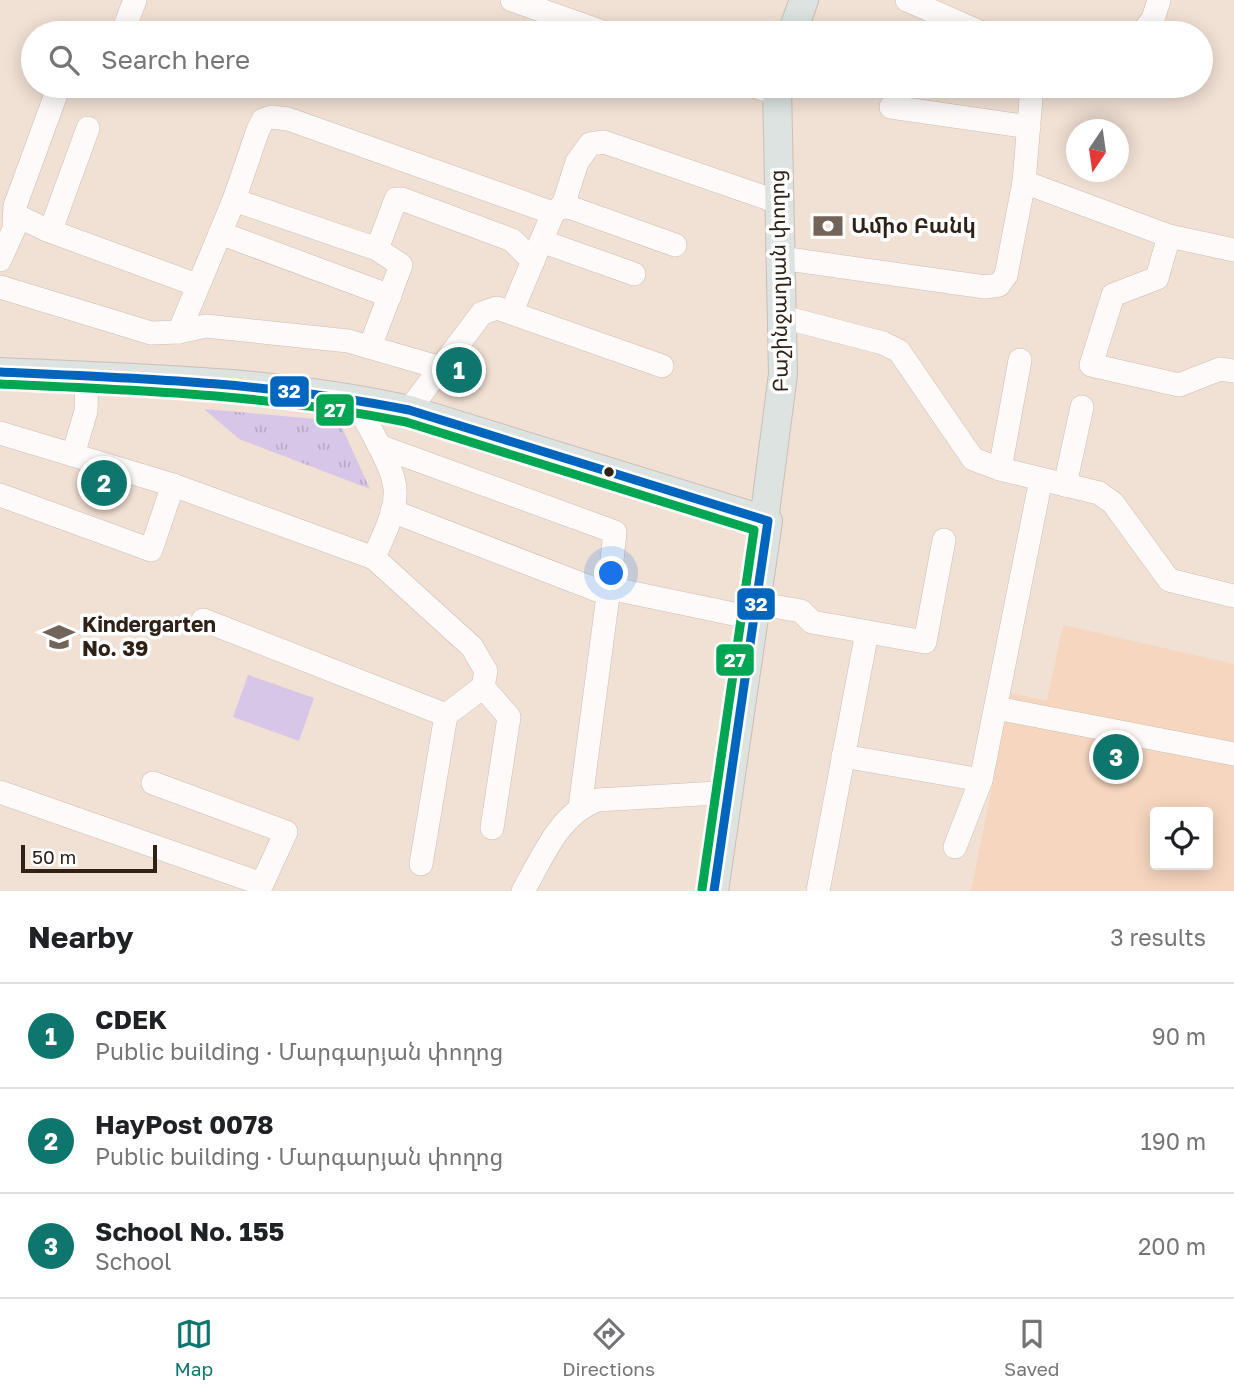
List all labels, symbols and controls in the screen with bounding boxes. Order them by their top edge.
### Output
search box [21,21,1213,98]
icon: search [45,41,83,79]
text: Search here [101,44,250,75]
north arrow [1066,119,1129,182]
street label: Բաշինջաղյան փողոց [763,169,793,393]
bank icon: Ամիօ Բանկ [811,209,845,243]
place label: Ամիօ Բանկ [851,212,976,238]
pin: 1 [436,344,482,396]
line badge: 32 [269,375,310,408]
text: 32 [277,379,301,402]
line badge: 27 [315,393,355,427]
text: 27 [324,398,346,421]
pin: 2 [81,457,127,509]
unlabelled marker [602,465,616,479]
your location [594,556,628,590]
line badge: 32 [736,587,776,621]
text: 32 [744,592,768,615]
place label: Kindergarten No. 39 [82,611,216,661]
school or university icon: Kindergarten No. 39 [42,620,76,654]
line badge: 27 [715,643,755,677]
text: 27 [724,648,746,671]
pin: 3 [1093,731,1139,783]
map controls [1150,807,1213,870]
button: locate [1150,807,1213,870]
scale bar [21,842,158,874]
text: 50 m [32,845,76,868]
text: Nearby [28,919,133,955]
text: 3 results [1110,923,1206,951]
text: CDEK [95,1004,167,1035]
text: 1 [45,1022,57,1050]
text: 90 m [1152,1022,1206,1050]
text: Public building · Մարգարյան փողոց [95,1037,503,1065]
text: HayPost 0078 [95,1109,274,1140]
text: 2 [44,1127,58,1155]
text: 190 m [1141,1127,1206,1155]
text: Public building · Մարգարյան փողոց [95,1142,503,1170]
text: School No. 155 [95,1216,284,1247]
text: 3 [44,1232,58,1260]
text: 200 m [1138,1232,1206,1260]
text: School [95,1247,171,1275]
tab: Map [174,1315,213,1380]
tab: Directions [562,1315,655,1380]
tab: Saved [1004,1315,1060,1380]

